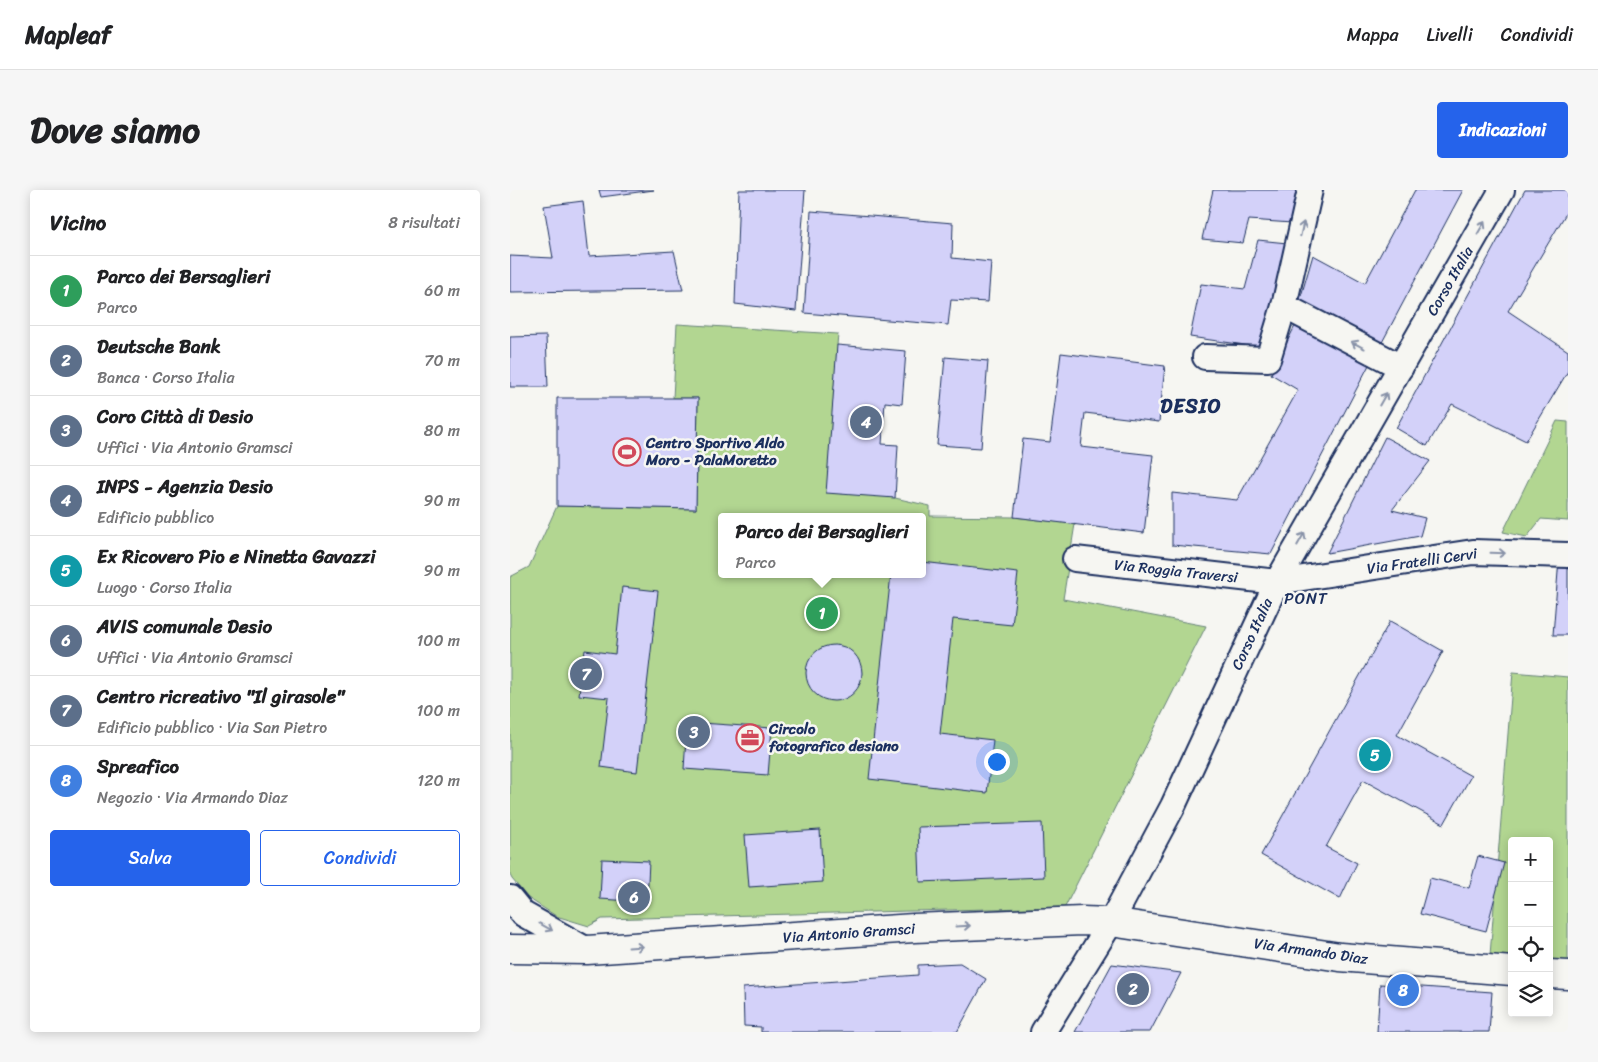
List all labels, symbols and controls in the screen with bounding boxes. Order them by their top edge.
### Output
text: Mapleaf [25,14,111,56]
text: Mappa [1347,19,1399,51]
text: Livelli [1427,19,1473,51]
text: Condividi [1501,19,1573,51]
text: Dove siamo [30,99,200,161]
button: Indicazioni [1437,102,1568,158]
text: Vicino [50,204,106,242]
text: 8 risultati [388,208,460,237]
one-way arrow [1476,220,1486,235]
one-way arrow [1298,221,1307,237]
street label: Corso Italia [1419,241,1481,321]
text: Parco dei Bersaglieri [97,260,270,293]
text: 1 [63,276,69,305]
text: 60 m [424,276,460,305]
text: Parco [97,293,137,322]
text: Deutsche Bank [97,330,221,363]
one-way arrow [1351,340,1366,349]
text: 2 [61,346,71,375]
text: 70 m [424,346,460,375]
text: Banca · Corso Italia [97,363,235,392]
district label: DESIO [1160,389,1222,424]
one-way arrow [1378,392,1388,406]
text: Coro Città di Desio [97,400,253,433]
pin: 4 [850,403,882,441]
text: 3 [62,416,70,445]
text: 80 m [424,416,460,445]
place label: Centro Sportivo Aldo Moro - PalaMoretto [645,430,785,473]
text: Uffici · Via Antonio Gramsci [97,433,293,462]
sports icon: Centro Sportivo Aldo Moro - PalaMoretto [612,437,642,467]
text: INPS - Agenzia Desio [97,470,273,503]
text: 4 [61,486,71,515]
text: 90 m [424,486,460,515]
text: Edificio pubblico [97,503,214,532]
popup [718,513,926,578]
text: Parco dei Bersaglieri [735,515,909,548]
one-way arrow [1296,532,1306,547]
text: Ex Ricovero Pio e Ninetta Gavazzi [97,540,376,573]
street label: Via Fratelli Cervi [1365,540,1480,582]
text: Parco [735,548,776,577]
one-way arrow [1490,548,1506,558]
street label: Via Roggia Traversi [1113,552,1240,590]
text: 5 [61,556,71,585]
text: 90 m [424,556,460,585]
text: Luogo · Corso Italia [97,573,232,602]
district label: PONT [1284,584,1328,613]
street label: Corso Italia [1224,593,1280,674]
pin: 1 [806,594,838,632]
text: AVIS comunale Desio [97,610,272,643]
text: 6 [61,626,71,655]
text: 100 m [416,626,460,655]
text: Uffici · Via Antonio Gramsci [97,643,293,672]
pin: 7 [570,655,602,693]
text: Centro ricreativo "Il girasole" [97,680,344,713]
text: 7 [61,696,71,725]
text: 100 m [416,696,460,725]
text: Edificio pubblico · Via San Pietro [97,713,327,742]
pin: 3 [678,713,710,751]
place label: Circolo fotografico desiano [768,716,899,759]
office icon: Circolo fotografico desiano [735,723,765,753]
pin: 5 [1359,736,1391,774]
your location [984,749,1010,775]
text: Spreafico [97,750,179,783]
text: 8 [61,766,71,795]
text: 120 m [417,766,460,795]
text: Negozio · Via Armando Diaz [97,783,288,812]
button: Salva [50,830,250,886]
button: Condividi [260,830,460,886]
map controls [1508,837,1553,1017]
button: + [1508,837,1553,882]
pin: 6 [618,878,650,916]
button: − [1508,882,1553,927]
street label: Via Antonio Gramsci [782,915,917,951]
one-way arrow [539,922,553,932]
one-way arrow [955,922,971,931]
button: locate [1508,927,1553,972]
street label: Via Armando Diaz [1252,930,1371,972]
one-way arrow [628,942,644,951]
pin: 2 [1117,970,1149,1008]
pin: 8 [1387,971,1419,1009]
button: layers [1508,972,1553,1017]

